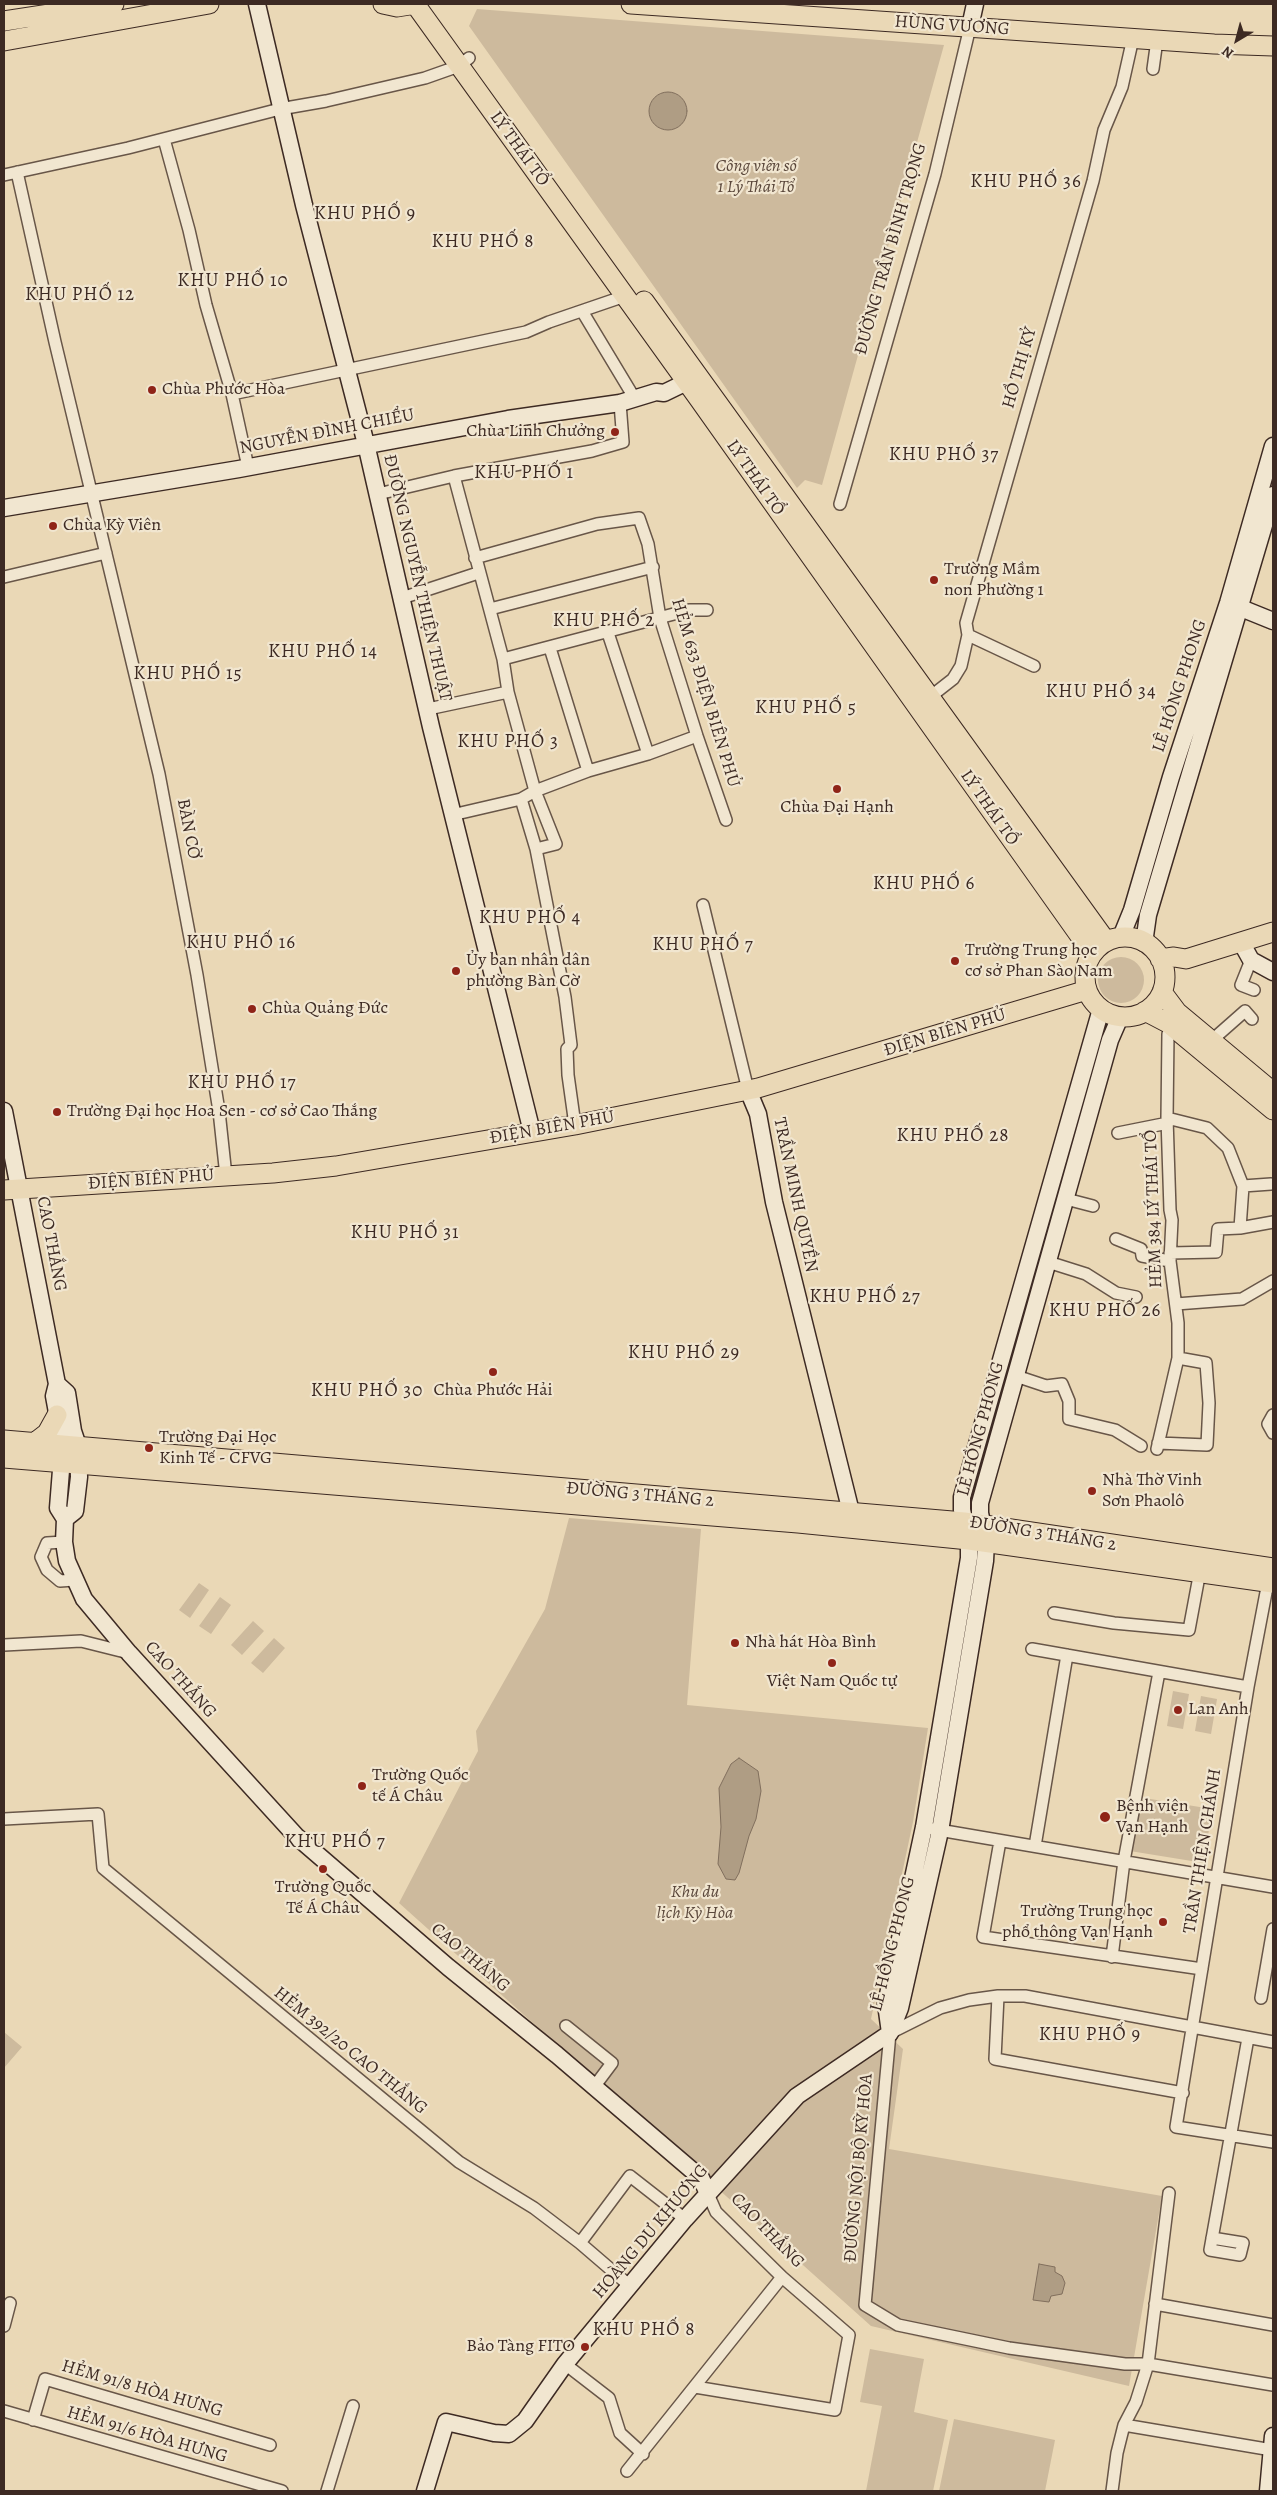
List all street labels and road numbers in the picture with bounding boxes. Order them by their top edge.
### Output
street label: HÙNG VƯƠNG [894,11,1010,41]
street label: LÝ THÁI TỔ [485,107,553,191]
street label: ĐƯỜNG TRẦN BÌNH TRỌNG [850,140,932,358]
street label: HỒ THỊ KỶ [998,325,1042,411]
street label: NGUYỄN ĐÌNH CHIỂU [238,404,416,460]
street label: LÝ THÁI TỔ [721,436,789,520]
street label: ĐƯỜNG NGUYỄN THIỆN THUẬT [378,452,456,704]
street label: HẺM 633 ÐIỆN BIÊN PHỦ [666,596,744,790]
street label: LÊ HỒNG PHONG [1148,617,1212,755]
street label: LÝ THÁI TỔ [955,766,1023,850]
street label: BÀN CỜ [172,797,204,861]
street label: ĐIỆN BIÊN PHỦ [881,1004,1009,1062]
street label: ĐIỆN BIÊN PHỦ [488,1106,616,1150]
street label: TRẦN MINH QUYỀN [768,1116,822,1274]
street label: HẺM 384 LÝ THÁI TỔ [1140,1129,1168,1289]
street label: ĐIỆN BIÊN PHỦ [87,1165,215,1195]
street label: CAO THẮNG [31,1195,71,1293]
street label: LÊ HỒNG PHONG [953,1359,1009,1499]
street label: ĐƯỜNG 3 THÁNG 2 [565,1478,715,1512]
street label: ĐƯỜNG 3 THÁNG 2 [968,1512,1118,1556]
street label: CAO THẮNG [140,1637,220,1723]
street label: TRẦN THIỆN CHÁNH [1179,1767,1227,1935]
street label: LÊ HỒNG PHONG [866,1874,920,2014]
street label: CAO THẮNG [426,1919,514,1997]
street label: HẺM 392/20 CAO THẮNG [269,1982,431,2120]
street label: ĐƯỜNG NỘI BỘ KỲ HÒA [840,2073,878,2263]
street label: HOÀNG DƯ KHƯƠNG [589,2161,713,2303]
street label: CAO THẮNG [726,2189,808,2273]
street label: HẺM 91/8 HÒA HƯNG [59,2356,225,2422]
street label: HẺM 91/6 HÒA HƯNG [64,2402,230,2468]

